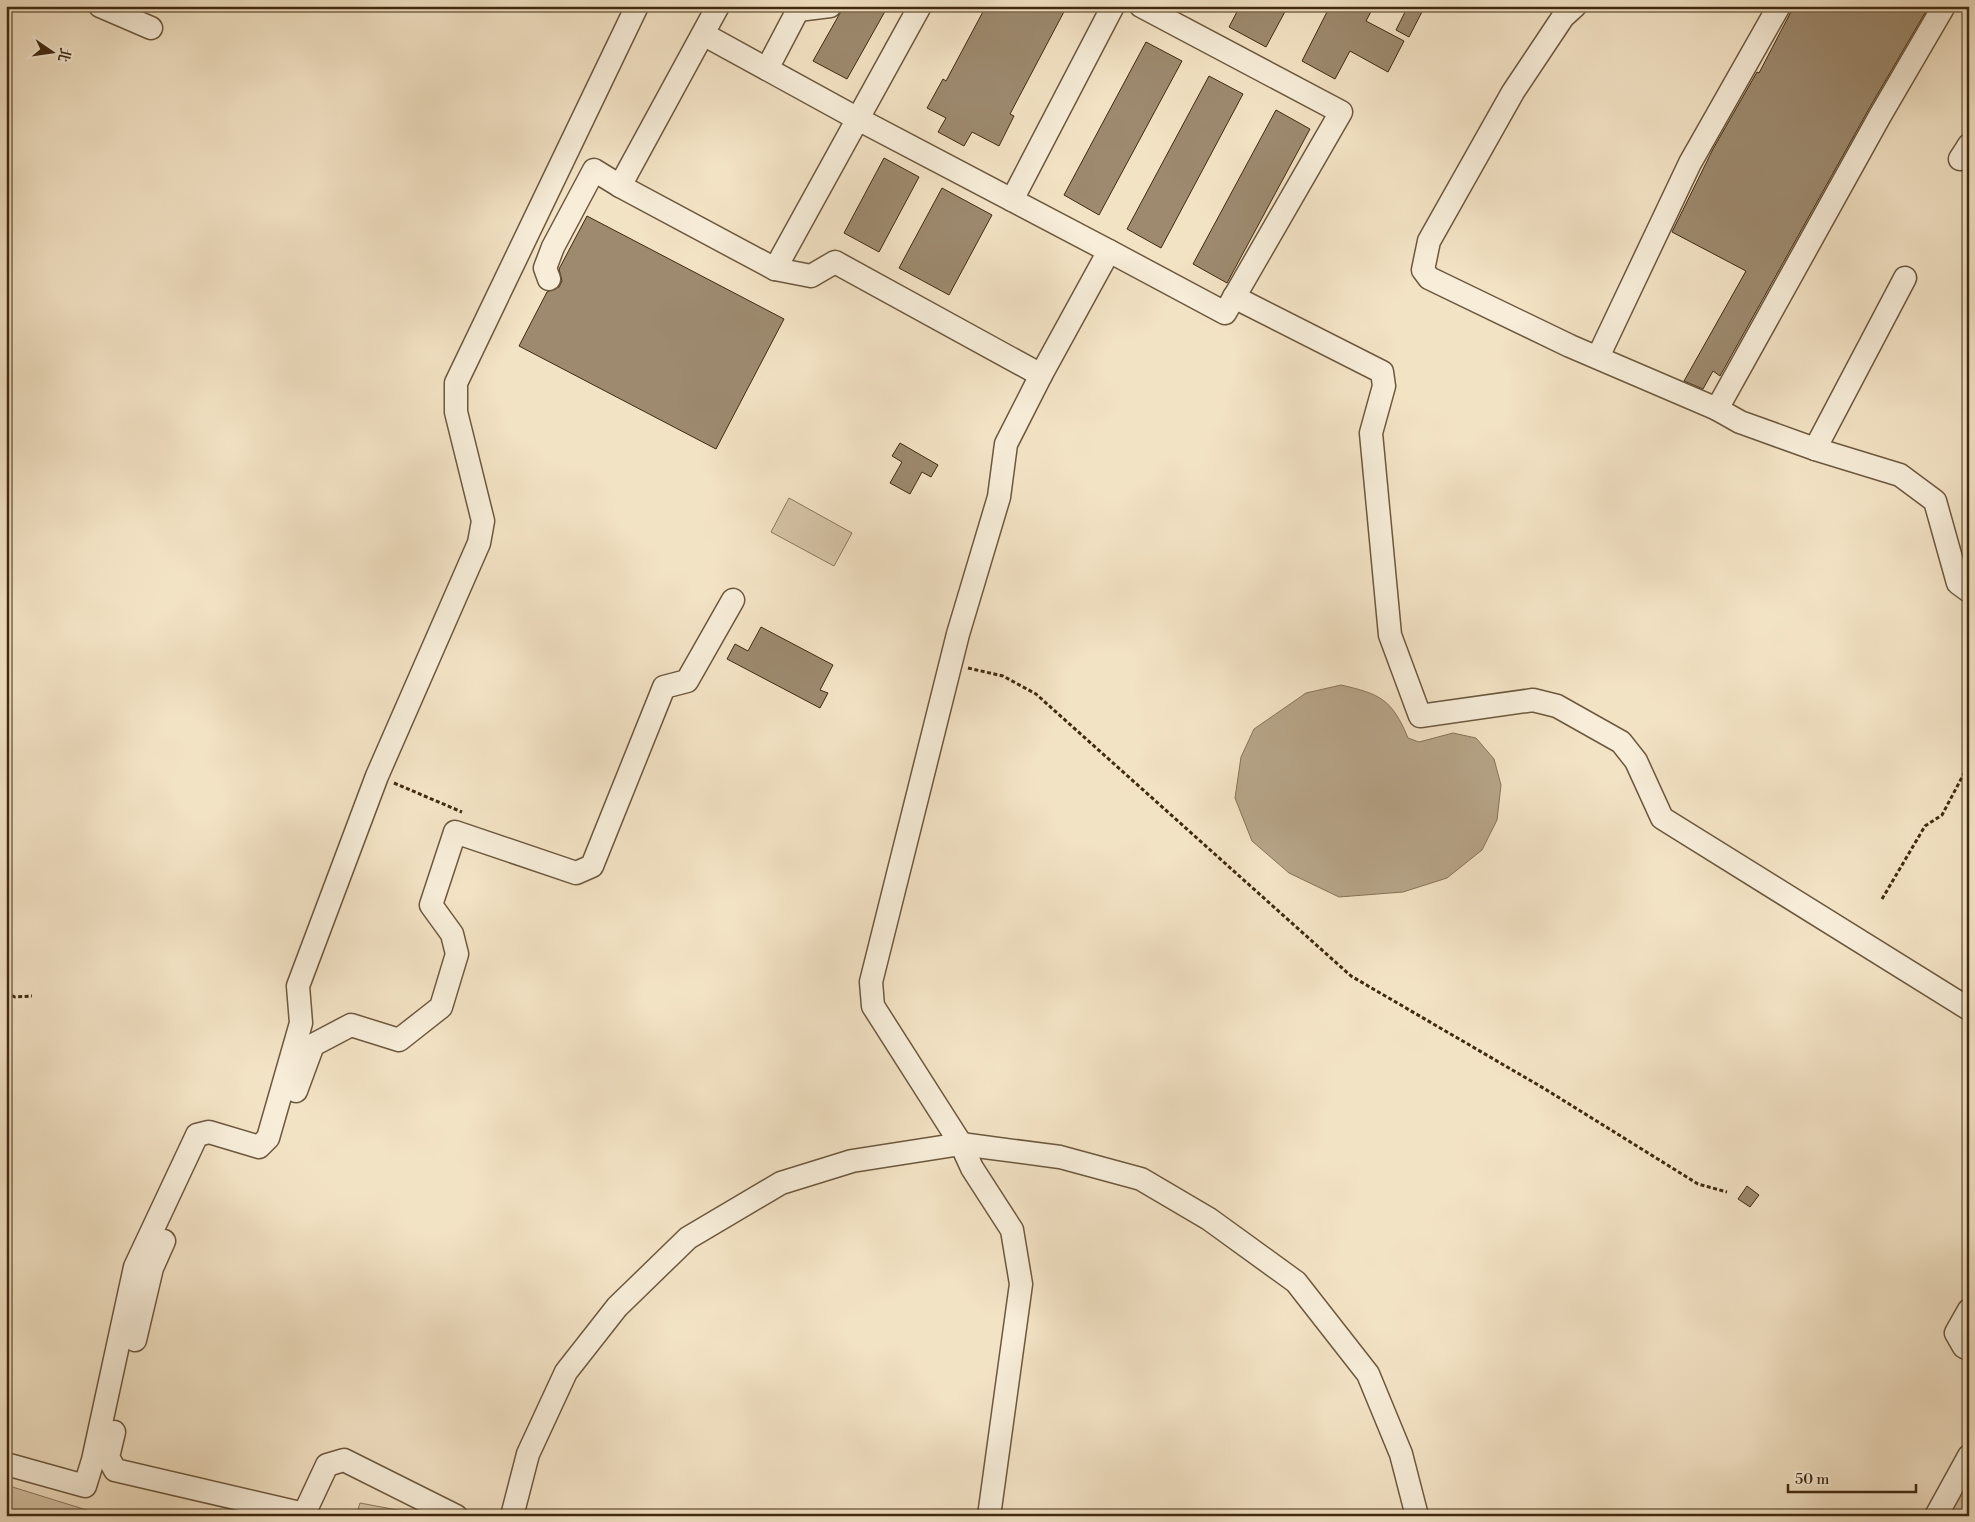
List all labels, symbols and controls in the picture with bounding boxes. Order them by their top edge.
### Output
north arrow [28,28,78,78]
text: 北 [53,46,74,64]
scale bar [1788,1462,1915,1494]
text: 50 m [1795,1470,1829,1489]

